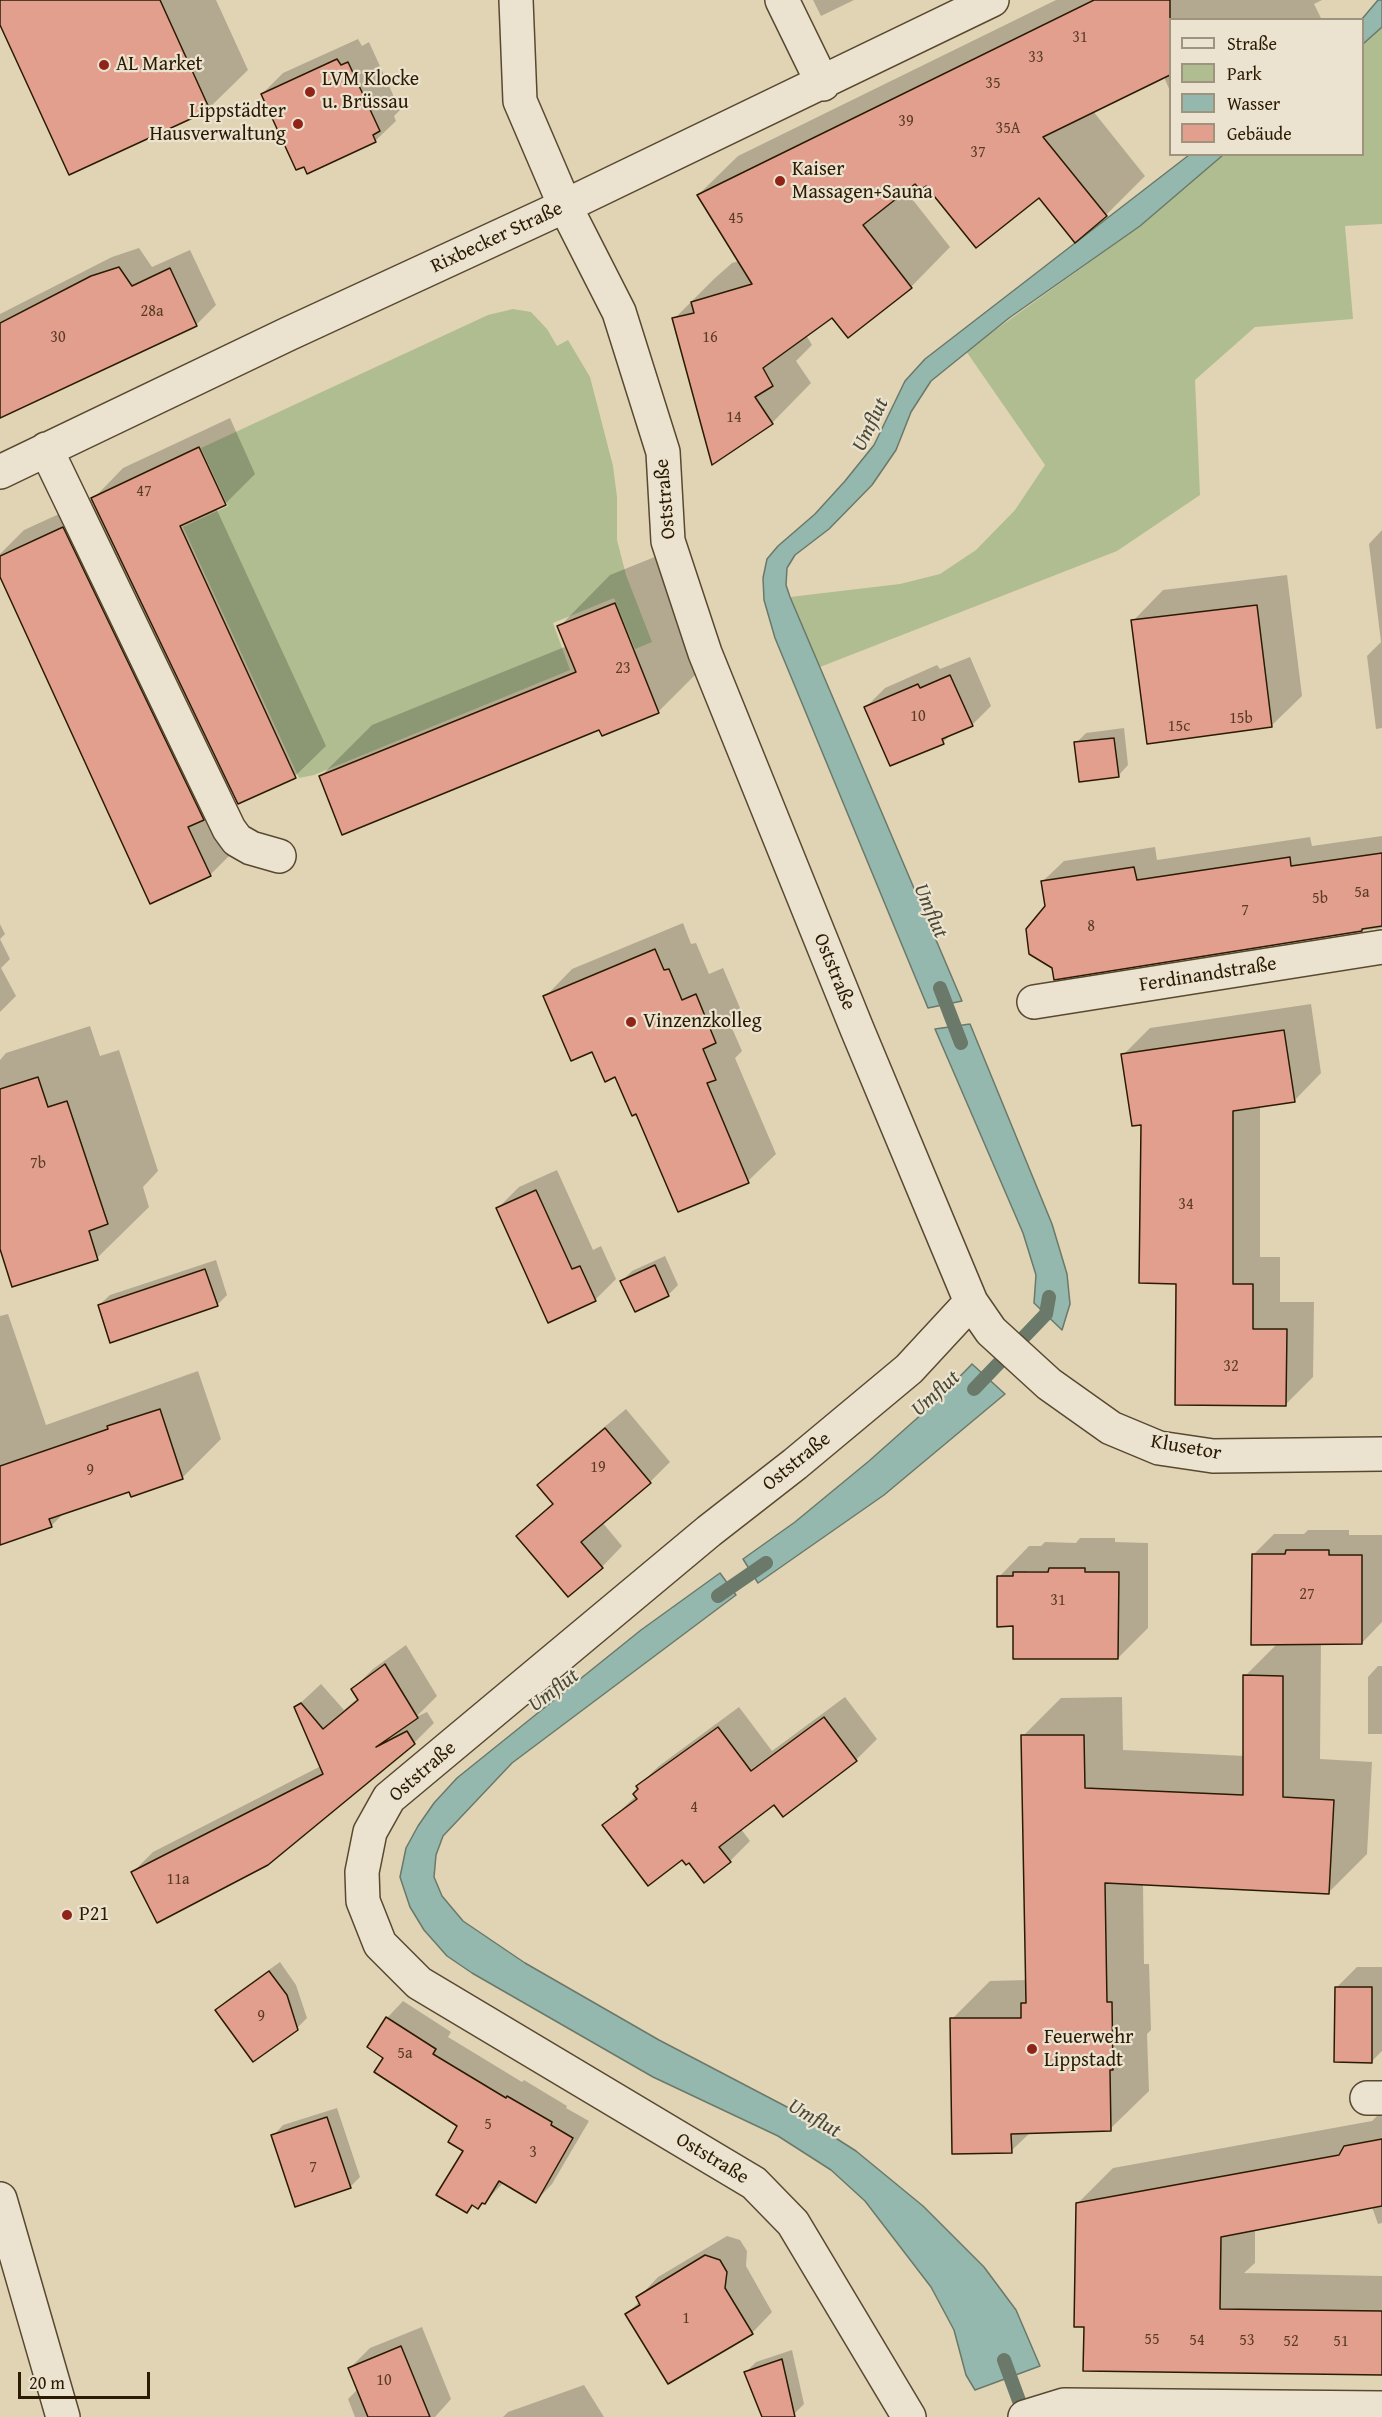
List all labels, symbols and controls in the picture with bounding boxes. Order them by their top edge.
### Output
legend [1169,18,1364,156]
house number: 31 [1072,28,1088,48]
text: Straße [1227,30,1277,57]
house number: 33 [1028,48,1044,68]
place label: AL Market [116,53,203,77]
marker: AL Market [97,58,111,72]
text: Park [1227,60,1262,87]
place label: LVM Klocke u. Brüssau [322,68,419,115]
house number: 35 [985,74,1001,94]
marker: LVM Klocke u. Brüssau [303,85,317,99]
text: Wasser [1227,90,1280,117]
place label: Lippstädter Hausverwaltung [149,100,286,147]
house number: 39 [898,112,914,132]
marker: Lippstädter Hausverwaltung [291,117,305,131]
house number: 35A [995,119,1021,139]
text: Gebäude [1227,120,1292,147]
house number: 37 [970,143,986,163]
place label: Kaiser Massagen+Sauna [792,158,933,205]
marker: Kaiser Massagen+Sauna [773,174,787,188]
street label: Rixbecker Straße [427,197,567,279]
house number: 45 [728,209,744,229]
house number: 28a [141,302,163,322]
house number: 30 [50,328,66,348]
house number: 16 [702,328,718,348]
water label: Umflut [847,394,895,456]
house number: 14 [726,408,742,428]
street label: Oststraße [651,458,681,540]
house number: 47 [136,482,152,502]
house number: 23 [615,659,631,679]
house number: 10 [910,707,926,727]
house number: 15b [1229,709,1253,729]
house number: 15c [1168,717,1190,737]
water label: Umflut [907,880,953,942]
house number: 5a [1354,883,1370,903]
house number: 5b [1312,889,1328,909]
house number: 7 [1241,901,1249,921]
house number: 8 [1087,917,1095,937]
street label: Oststraße [808,930,860,1014]
street label: Ferdinandstraße [1138,952,1278,998]
place label: Vinzenzkolleg [643,1010,762,1034]
marker: Vinzenzkolleg [624,1015,638,1029]
house number: 7b [30,1154,46,1174]
house number: 34 [1178,1195,1194,1215]
house number: 32 [1223,1357,1239,1377]
water label: Umflut [906,1366,966,1422]
street label: Oststraße [758,1427,836,1497]
street label: Klusetor [1149,1430,1223,1466]
house number: 19 [590,1458,606,1478]
house number: 9 [86,1461,94,1481]
house number: 27 [1299,1585,1315,1605]
house number: 31 [1050,1591,1066,1611]
water label: Umflut [524,1664,584,1718]
street label: Oststraße [385,1736,461,1808]
house number: 4 [690,1798,698,1818]
house number: 11a [167,1870,189,1890]
place label: P21 [79,1903,109,1927]
marker: P21 [60,1908,74,1922]
house number: 9 [257,2007,265,2027]
place label: Feuerwehr Lippstadt [1044,2026,1133,2073]
marker: Feuerwehr Lippstadt [1025,2042,1039,2056]
house number: 5a [397,2044,413,2064]
water label: Umflut [783,2094,845,2144]
house number: 5 [484,2115,492,2135]
street label: Oststraße [671,2128,753,2190]
house number: 3 [529,2143,537,2163]
house number: 7 [309,2158,317,2178]
house number: 1 [682,2309,690,2329]
house number: 55 [1144,2330,1160,2350]
house number: 54 [1189,2331,1205,2351]
house number: 53 [1239,2331,1255,2351]
house number: 52 [1283,2332,1299,2352]
house number: 51 [1333,2332,1349,2352]
scale bar [21,2360,153,2398]
text: 20 m [29,2369,65,2396]
house number: 10 [376,2371,392,2391]

